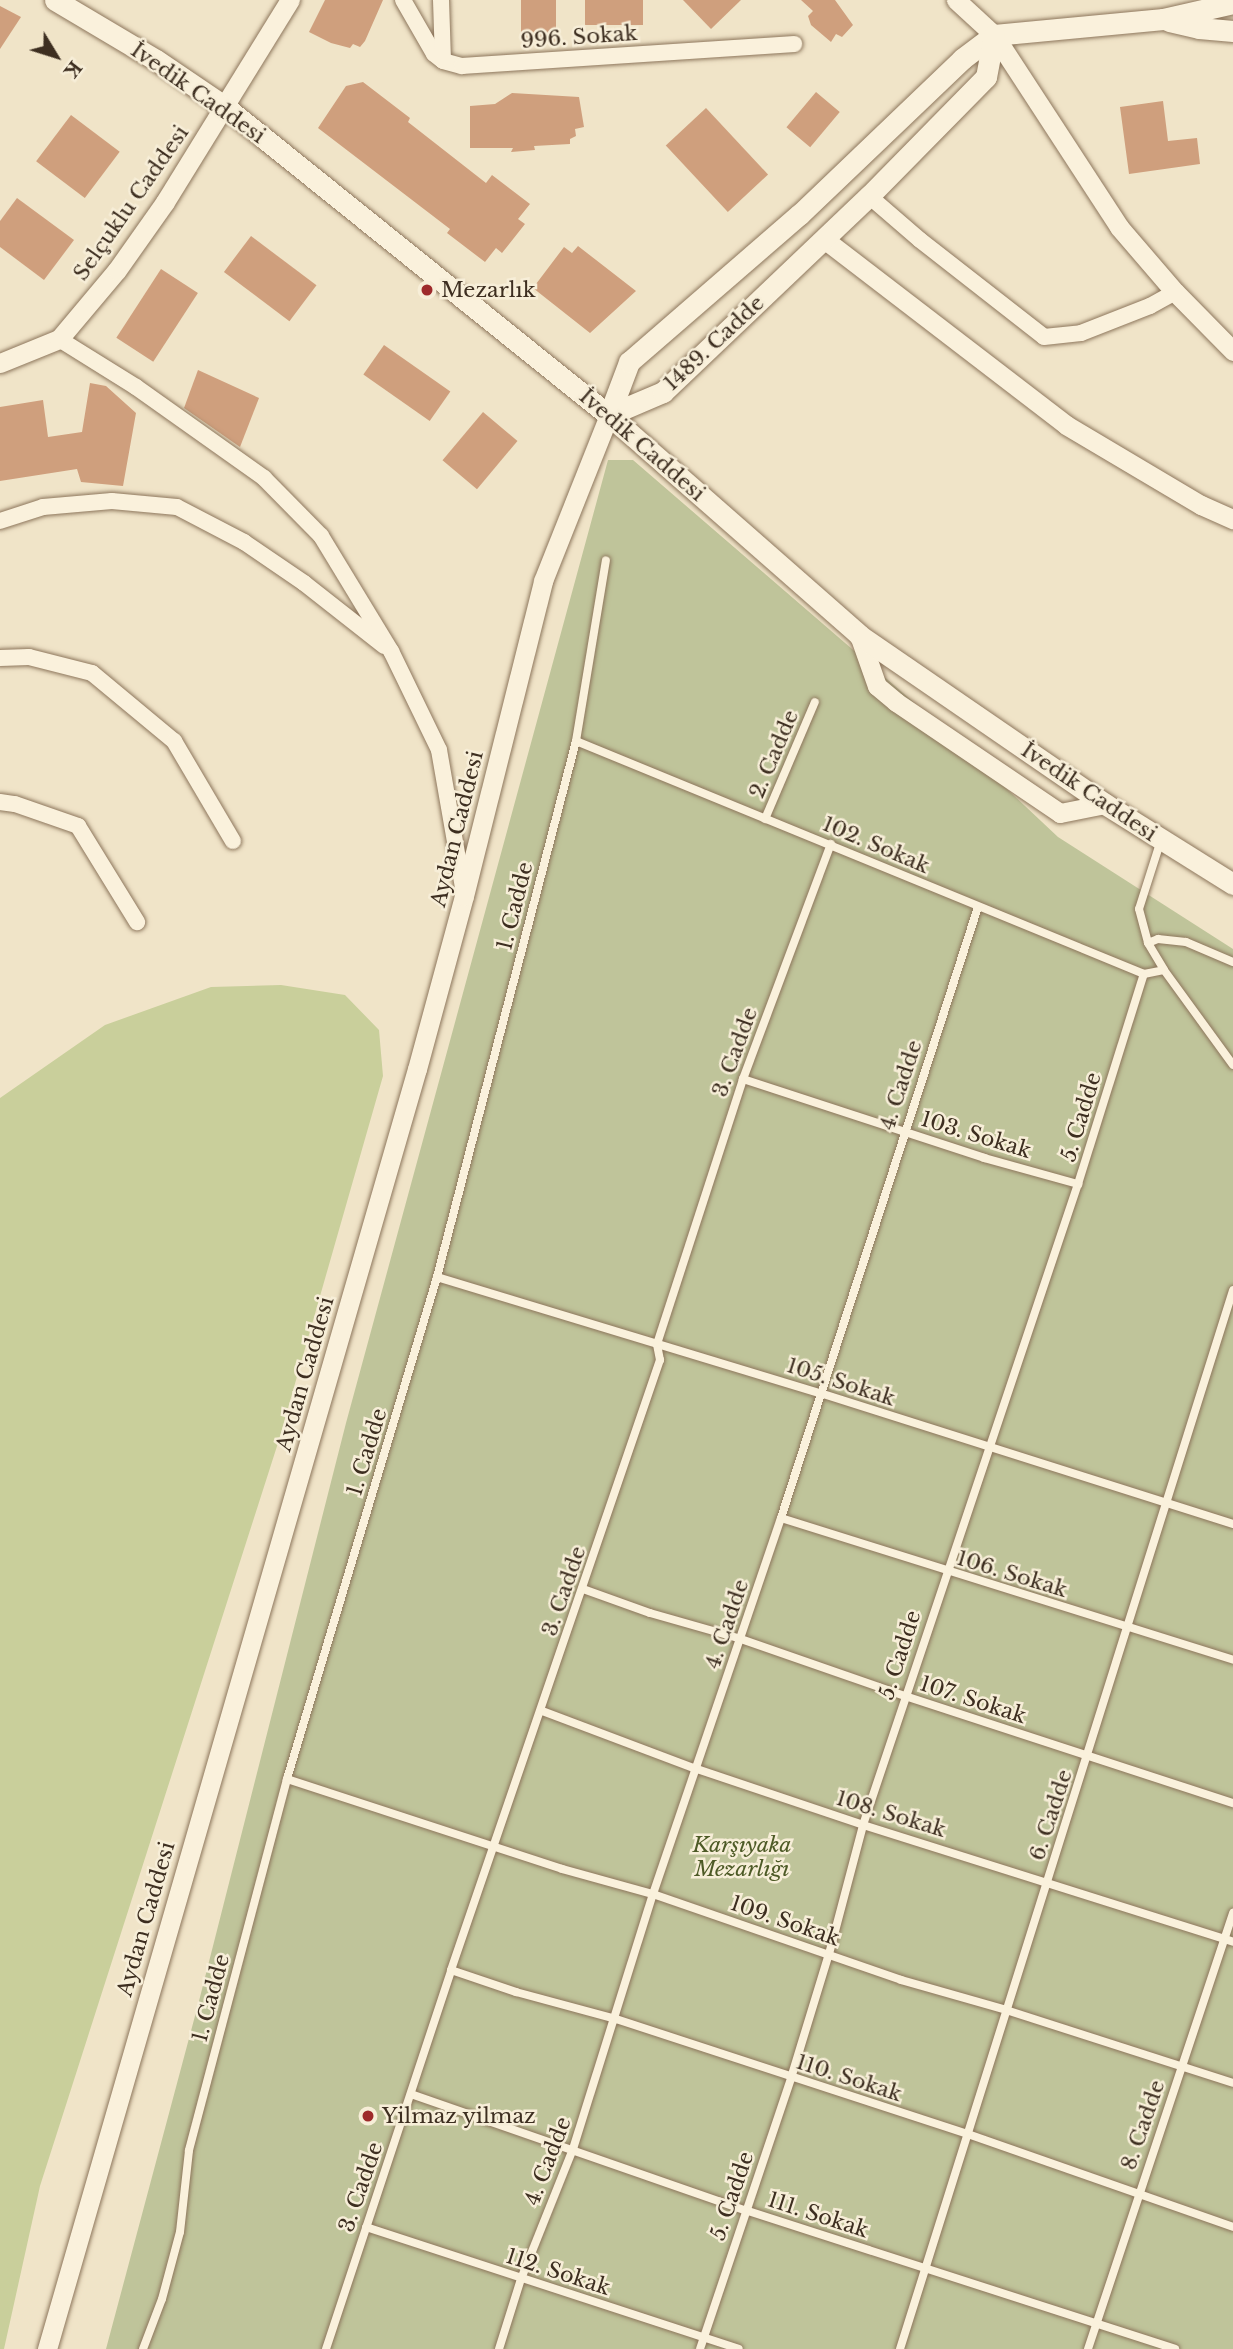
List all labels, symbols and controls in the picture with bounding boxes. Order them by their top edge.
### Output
street label: 996. Sokak [520,20,638,54]
north arrow [21,21,91,91]
street label: İvedik Caddesi [126,37,270,149]
text: K [59,56,87,82]
street label: Selçuklu Caddesi [68,121,194,285]
place label: Mezarlık [441,277,536,303]
marker: Mezarlık [419,282,435,298]
street label: 1489. Cadde [659,290,769,396]
street label: İvedik Caddesi [574,384,710,506]
street label: 2. Cadde [744,706,804,802]
street label: İvedik Caddesi [1016,737,1162,847]
street label: Aydan Caddesi [425,748,489,910]
street label: 102. Sokak [819,811,933,879]
street label: 1. Cadde [492,859,538,953]
street label: 3. Cadde [707,1004,763,1100]
street label: 4. Cadde [875,1037,927,1133]
street label: 5. Cadde [1055,1069,1107,1165]
street label: 103. Sokak [918,1106,1034,1164]
street label: Aydan Caddesi [271,1294,339,1454]
street label: 105. Sokak [784,1353,898,1411]
street label: 1. Cadde [342,1405,392,1499]
street label: 3. Cadde [537,1543,591,1639]
street label: 106. Sokak [954,1545,1070,1603]
street label: 4. Cadde [700,1576,754,1672]
street label: 5. Cadde [874,1607,926,1703]
street label: 107. Sokak [917,1671,1029,1729]
street label: 6. Cadde [1025,1766,1077,1864]
street label: 108. Sokak [833,1785,949,1843]
park label: Karşıyaka Mezarlığı [692,1832,792,1882]
street label: Aydan Caddesi [112,1839,180,1999]
street label: 109. Sokak [727,1891,843,1951]
street label: 1. Cadde [187,1951,235,2045]
street label: 110. Sokak [793,2049,905,2107]
street label: 8. Cadde [1116,2077,1170,2173]
place label: Yilmaz yilmaz [382,2103,536,2129]
marker: Yilmaz yilmaz [360,2108,376,2124]
street label: 4. Cadde [520,2113,576,2209]
street label: 3. Cadde [334,2139,388,2235]
street label: 5. Cadde [705,2148,759,2244]
street label: 111. Sokak [764,2187,872,2243]
street label: 112. Sokak [503,2243,613,2301]

